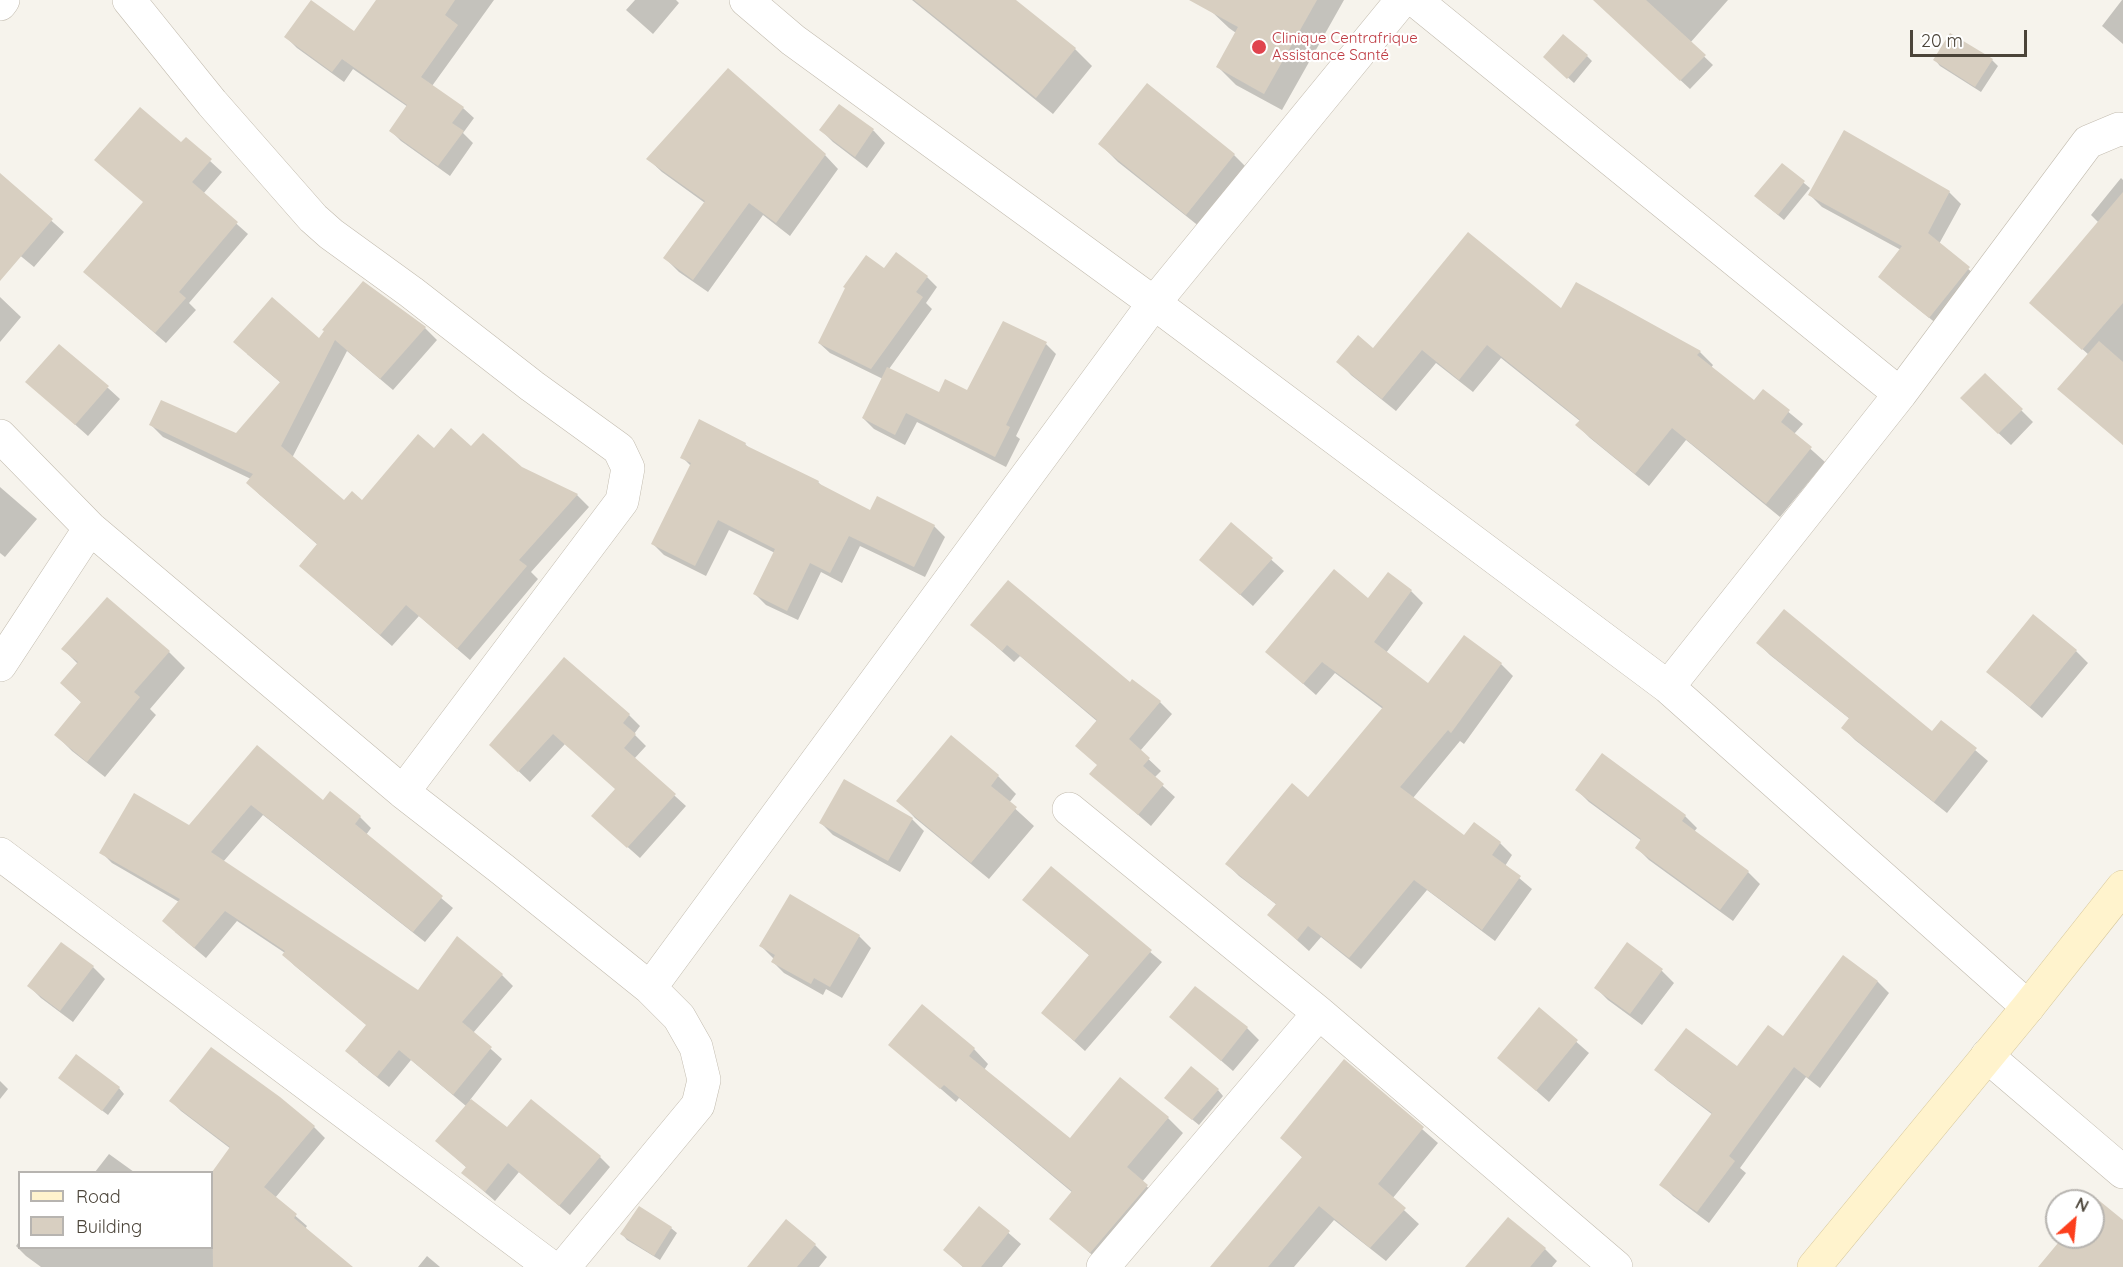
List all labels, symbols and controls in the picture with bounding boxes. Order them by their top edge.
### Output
scale bar [1913,18,2030,56]
place label: Clinique Centrafrique Assistance Santé [1272,29,1418,64]
text: 20 m [1921,29,1963,52]
marker: Clinique Centrafrique Assistance Santé [1250,38,1268,56]
legend [18,1171,213,1249]
text: Road [76,1185,121,1208]
north arrow [2045,1189,2105,1249]
text: N [2072,1193,2092,1216]
text: Building [76,1215,142,1238]

